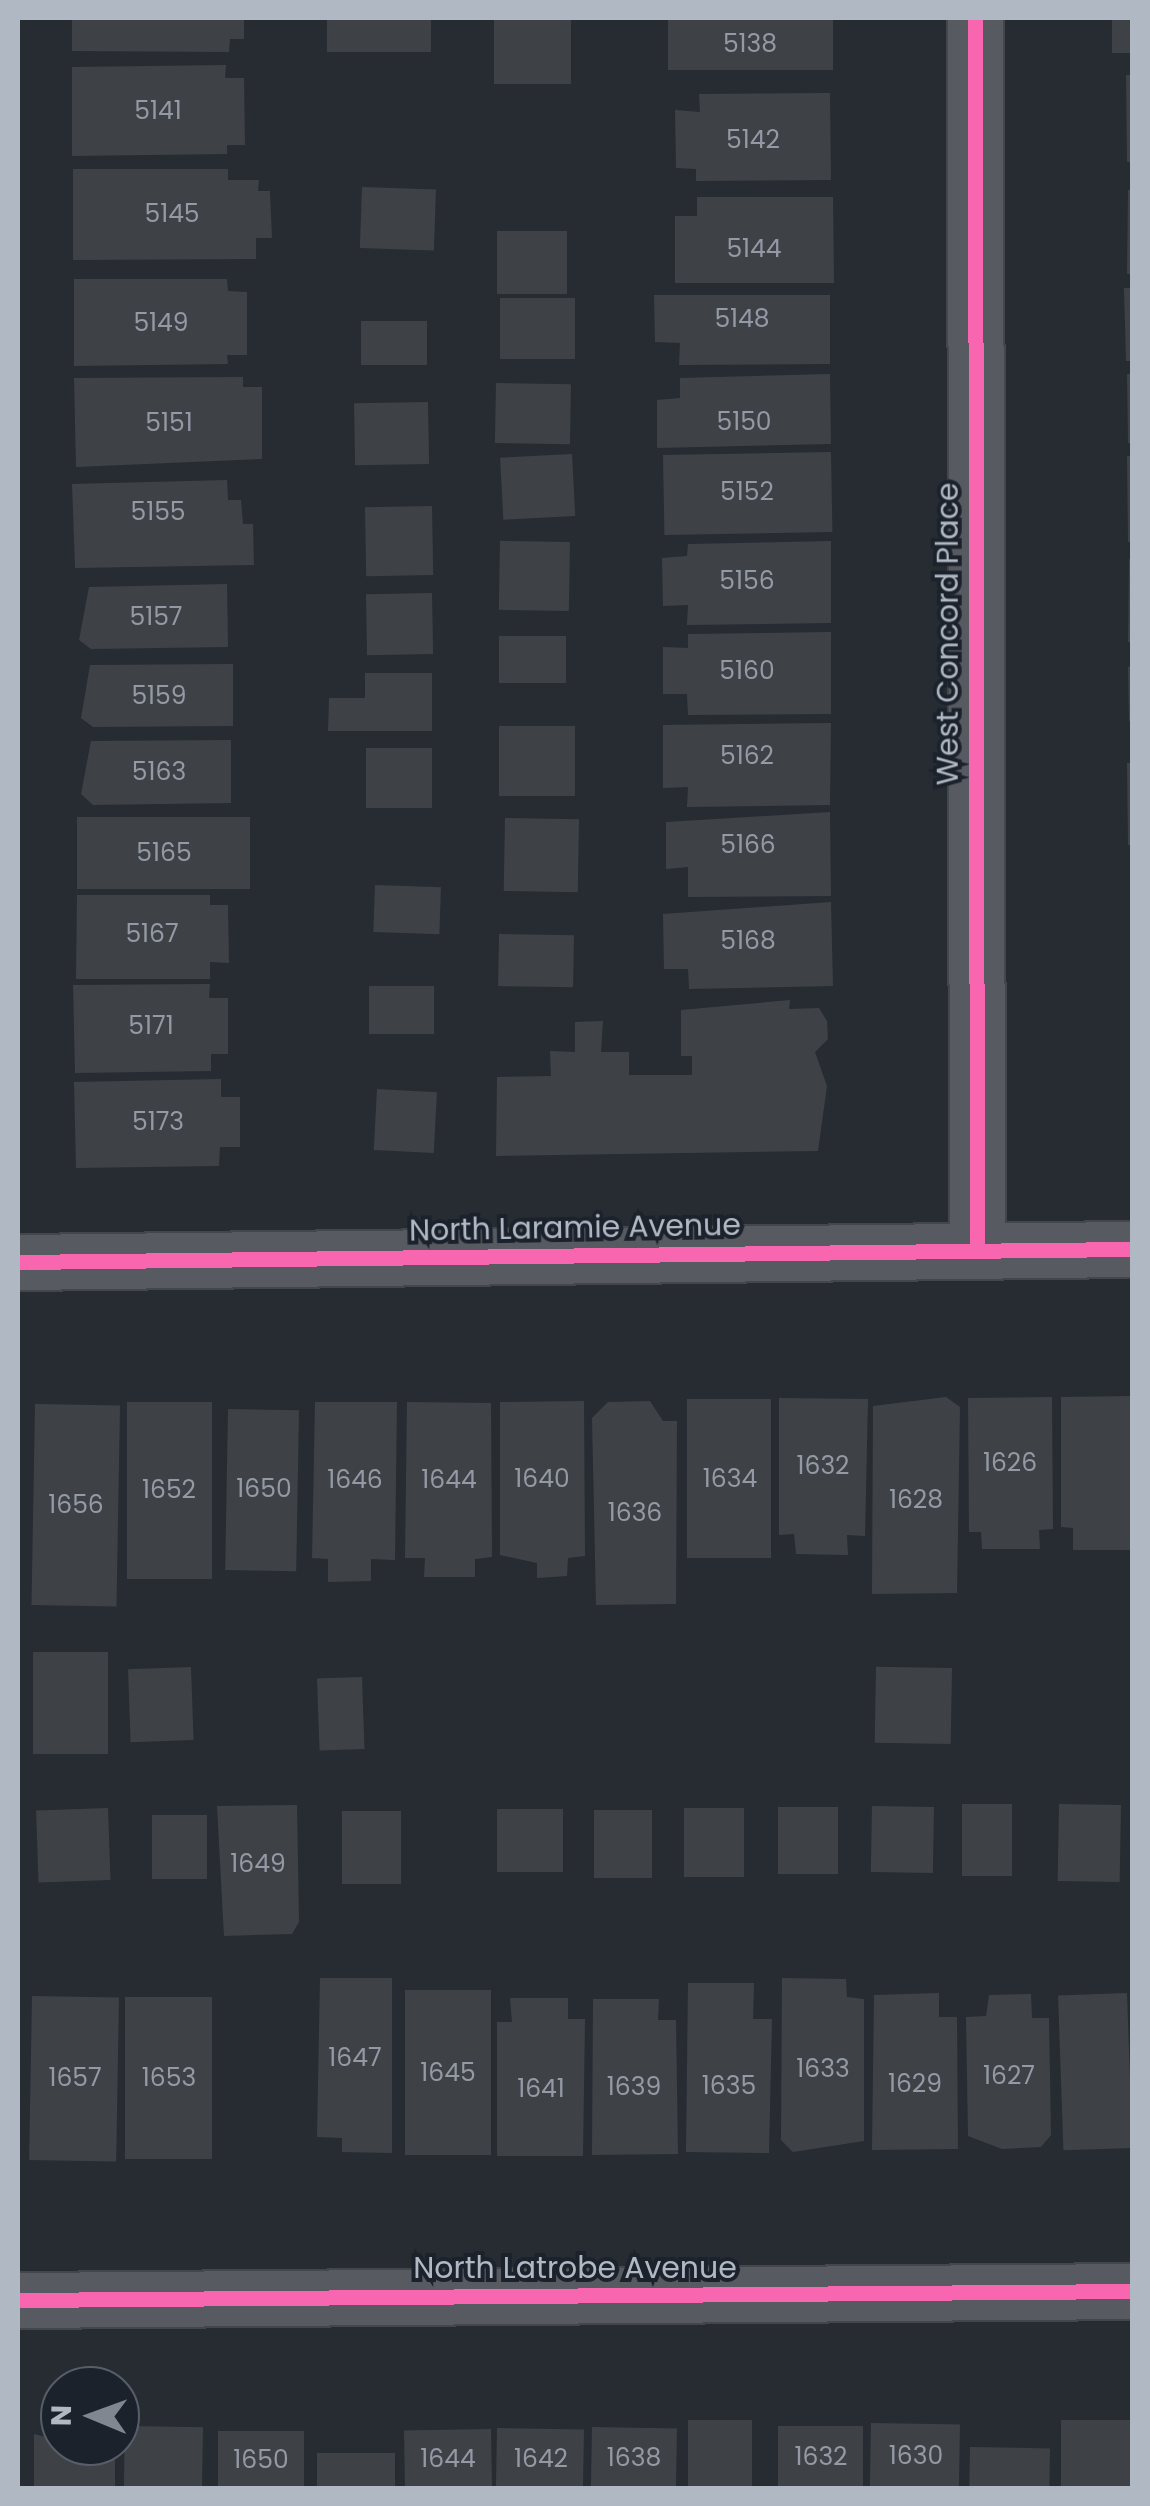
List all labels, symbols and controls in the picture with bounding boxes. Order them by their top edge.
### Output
house number: 5138 [723,29,777,59]
house number: 5141 [134,96,182,126]
house number: 5142 [726,125,780,155]
house number: 5145 [144,199,200,229]
house number: 5144 [726,234,782,264]
house number: 5148 [714,304,770,334]
house number: 5149 [133,308,189,338]
house number: 5150 [716,407,772,437]
house number: 5151 [145,408,193,438]
house number: 5152 [720,477,774,507]
street label: West Concord Place [930,483,966,785]
house number: 5155 [130,497,186,527]
house number: 5156 [719,566,775,596]
house number: 5157 [129,602,183,632]
house number: 5160 [719,656,775,686]
house number: 5159 [131,681,187,711]
house number: 5162 [720,741,774,771]
house number: 5163 [132,757,186,787]
house number: 5166 [720,830,776,860]
house number: 5165 [136,838,192,868]
house number: 5167 [125,919,179,949]
house number: 5168 [720,926,776,956]
house number: 5171 [128,1011,174,1041]
house number: 5173 [132,1107,184,1137]
street label: North Laramie Avenue [409,1207,741,1249]
house number: 1626 [983,1448,1037,1478]
house number: 1632 [797,1451,849,1481]
house number: 1640 [514,1464,570,1494]
house number: 1634 [703,1464,757,1494]
house number: 1646 [327,1465,383,1495]
house number: 1644 [421,1465,477,1495]
house number: 1650 [236,1474,292,1504]
house number: 1652 [142,1475,196,1505]
house number: 1628 [889,1485,943,1515]
house number: 1656 [48,1490,104,1520]
house number: 1636 [608,1498,662,1528]
house number: 1649 [230,1849,286,1879]
house number: 1647 [328,2043,382,2073]
house number: 1633 [796,2054,850,2084]
house number: 1645 [420,2058,476,2088]
house number: 1627 [983,2061,1035,2091]
house number: 1657 [48,2063,102,2093]
house number: 1653 [142,2063,196,2093]
house number: 1629 [888,2069,942,2099]
house number: 1635 [702,2071,756,2101]
house number: 1639 [607,2072,661,2102]
house number: 1641 [517,2074,565,2104]
street label: North Latrobe Avenue [413,2250,737,2286]
north arrow [40,2366,140,2466]
text: N [42,2405,81,2426]
house number: 1630 [889,2441,943,2471]
house number: 1632 [795,2442,847,2472]
house number: 1638 [607,2443,661,2473]
house number: 1644 [420,2444,476,2474]
house number: 1642 [514,2444,568,2474]
house number: 1650 [233,2445,289,2475]

